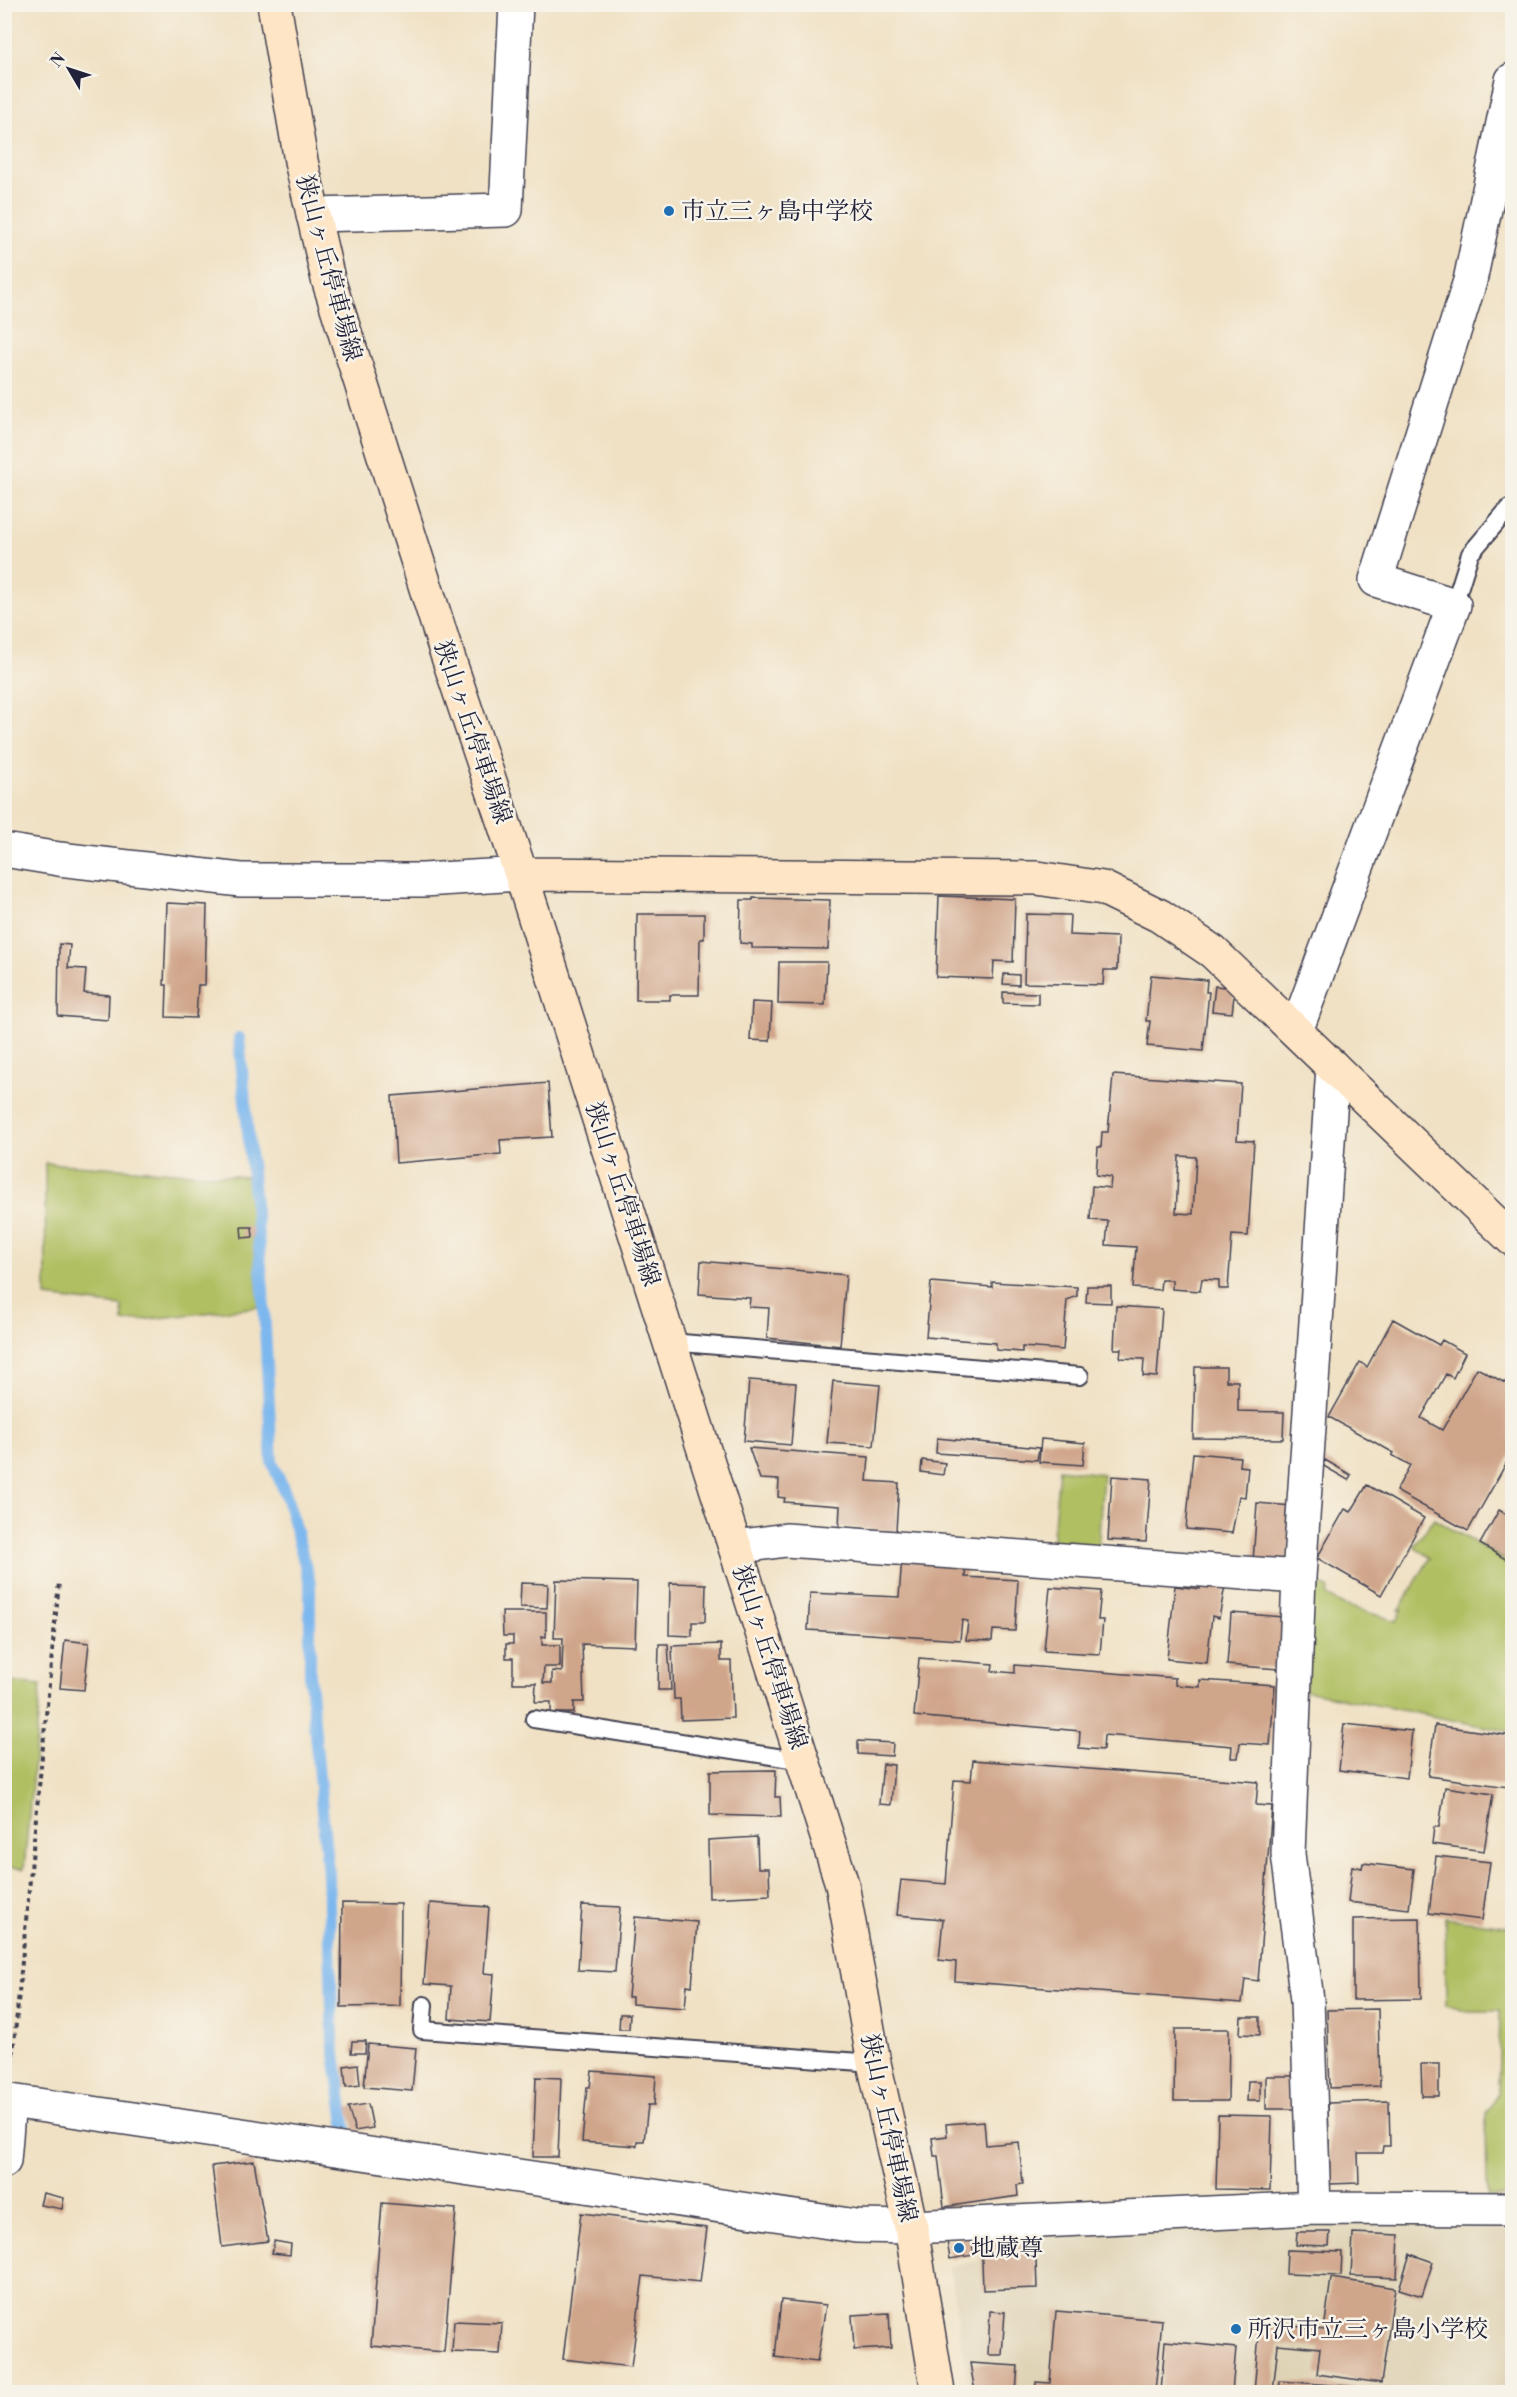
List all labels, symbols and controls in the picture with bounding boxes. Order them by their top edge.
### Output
north arrow [39,39,99,99]
text: N [46,49,70,71]
street label: 狭山ヶ丘停車場線 [289,172,367,365]
place label: 市立三ヶ島中学校 [681,197,873,227]
marker: 市立三ヶ島中学校 [662,204,676,218]
street label: 狭山ヶ丘停車場線 [427,637,517,828]
street label: 狭山ヶ丘停車場線 [578,1098,666,1290]
street label: 狭山ヶ丘停車場線 [725,1561,813,1753]
street label: 狭山ヶ丘停車場線 [853,2031,923,2225]
place label: 地蔵尊 [971,2234,1043,2264]
marker: 地蔵尊 [952,2241,966,2255]
place label: 所沢市立三ヶ島小学校 [1248,2315,1488,2345]
marker: 所沢市立三ヶ島小学校 [1229,2322,1243,2336]

